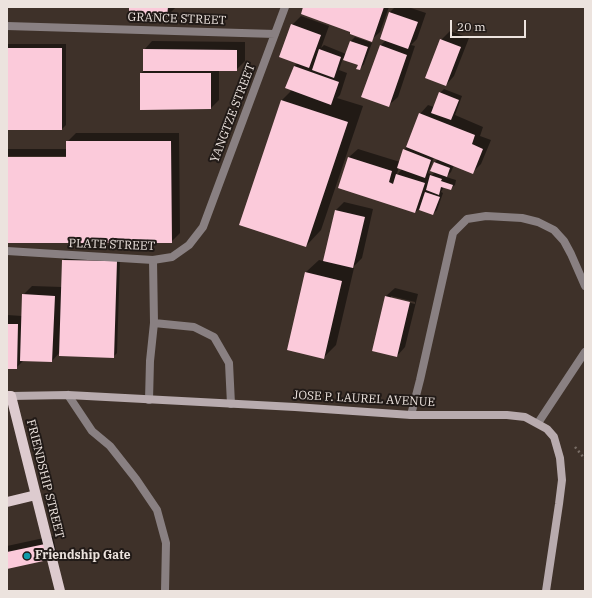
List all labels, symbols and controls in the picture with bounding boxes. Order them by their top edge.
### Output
street label: GRANCE STREET [127,10,227,28]
scale bar [452,12,528,38]
text: 20 m [457,19,486,34]
street label: YANGTZE STREET [207,61,259,165]
street label: PLATE STREET [68,236,156,254]
street label: JOSE P. LAUREL AVENUE [293,388,435,410]
street label: FRIENDSHIP STREET [23,418,67,540]
place label: Friendship Gate [35,549,130,563]
marker: Friendship Gate [22,551,32,561]

